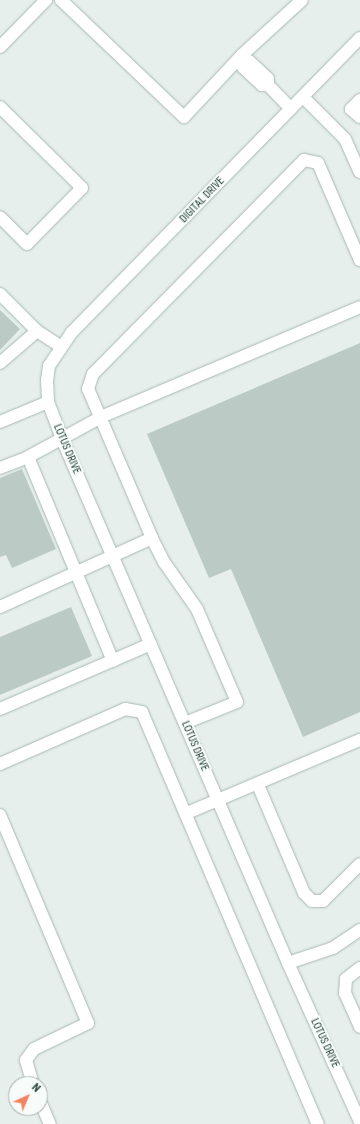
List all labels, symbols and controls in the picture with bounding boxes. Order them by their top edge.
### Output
street label: DIGITAL DRIVE [177,175,227,225]
street label: LOTUS DRIVE [51,422,83,476]
street label: LOTUS DRIVE [179,719,211,773]
street label: LOTUS DRIVE [308,1017,342,1069]
north arrow [8,1076,48,1116]
text: N [29,1081,43,1095]

